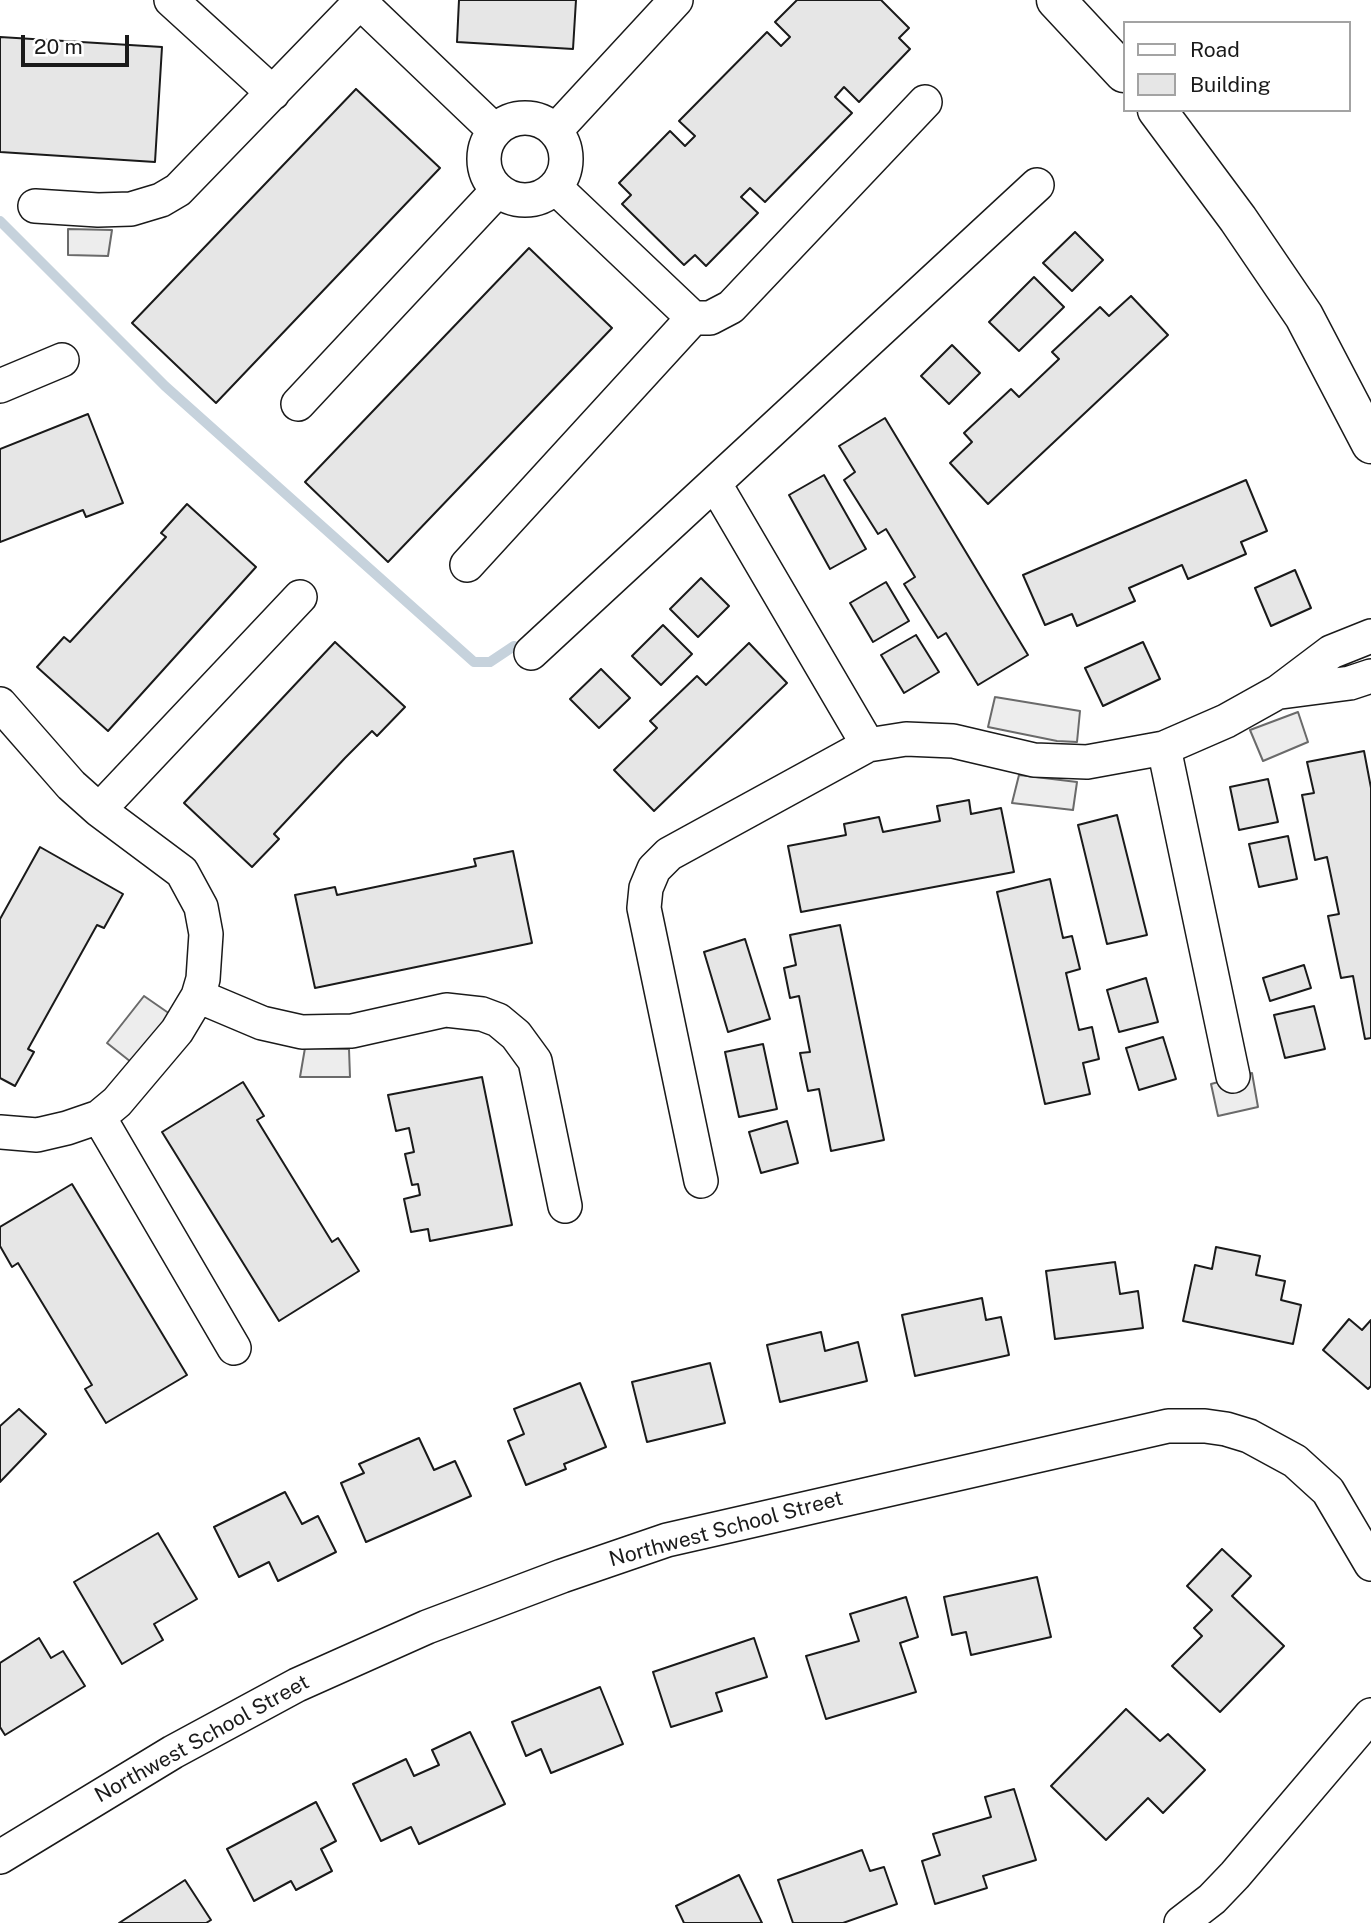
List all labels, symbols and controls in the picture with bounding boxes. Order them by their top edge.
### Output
scale bar [24,21,133,65]
legend [1122,21,1350,112]
text: 20 m [34,34,83,59]
text: Road [1190,37,1240,62]
text: Building [1190,72,1271,97]
street label: Northwest School Street [606,1486,846,1572]
street label: Northwest School Street [90,1670,314,1808]

